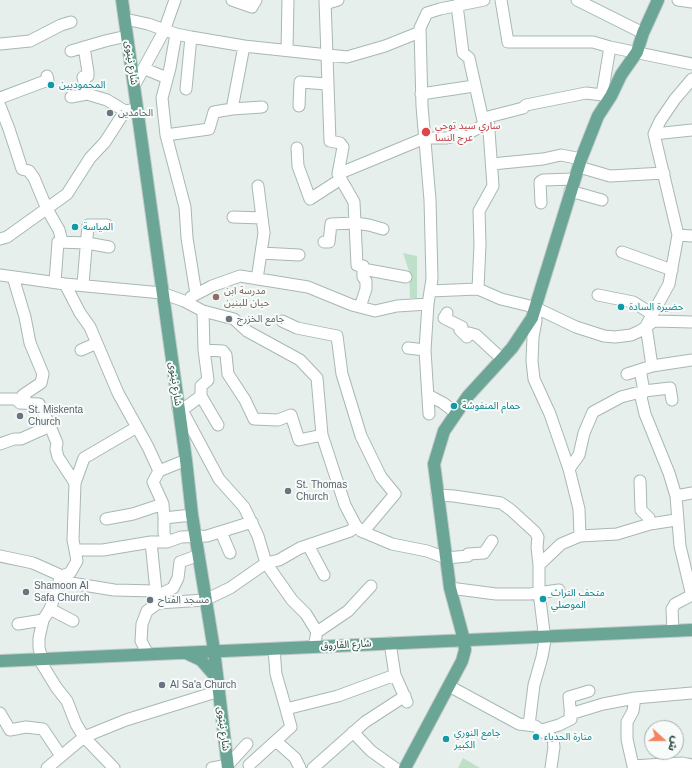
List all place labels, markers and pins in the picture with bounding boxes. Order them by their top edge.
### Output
place label: المحموديين [59,79,105,91]
marker: المحموديين [46,80,56,90]
place label: الحامدين [118,107,153,119]
marker: الحامدين [105,108,115,118]
place label: ساري سيد توحي عرج النسا [435,120,500,144]
marker: ساري سيد توحي عرج النسا [420,126,432,138]
place label: المياسة [83,221,113,233]
marker: المياسة [70,222,80,232]
place label: مدرسة ابن حيان للبنين [224,285,270,308]
marker: مدرسة ابن حيان للبنين [211,292,221,302]
place label: حضيرة السادة [629,301,684,313]
marker: حضيرة السادة [616,302,626,312]
place label: جامع الخزرج [237,313,285,325]
marker: جامع الخزرج [224,314,234,324]
place label: حمام المنفوشة [462,400,521,412]
marker: حمام المنفوشة [449,401,459,411]
place label: St. Miskenta Church [28,404,83,428]
marker: St. Miskenta Church [15,411,25,421]
place label: St. Thomas Church [296,479,347,502]
marker: St. Thomas Church [283,486,293,496]
place label: Shamoon Al Safa Church [34,580,90,604]
marker: Shamoon Al Safa Church [21,587,31,597]
place label: متحف التراث الموصلي [551,587,605,610]
place label: مسجد الفتاح [158,594,209,606]
marker: متحف التراث الموصلي [538,594,548,604]
marker: مسجد الفتاح [145,595,155,605]
place label: Al Sa'a Church [170,679,236,691]
marker: Al Sa'a Church [157,680,167,690]
place label: جامع النوري الكبير [454,727,501,750]
place label: منارة الحدباء [544,731,592,743]
marker: منارة الحدباء [531,732,541,742]
marker: جامع النوري الكبير [441,734,451,744]

